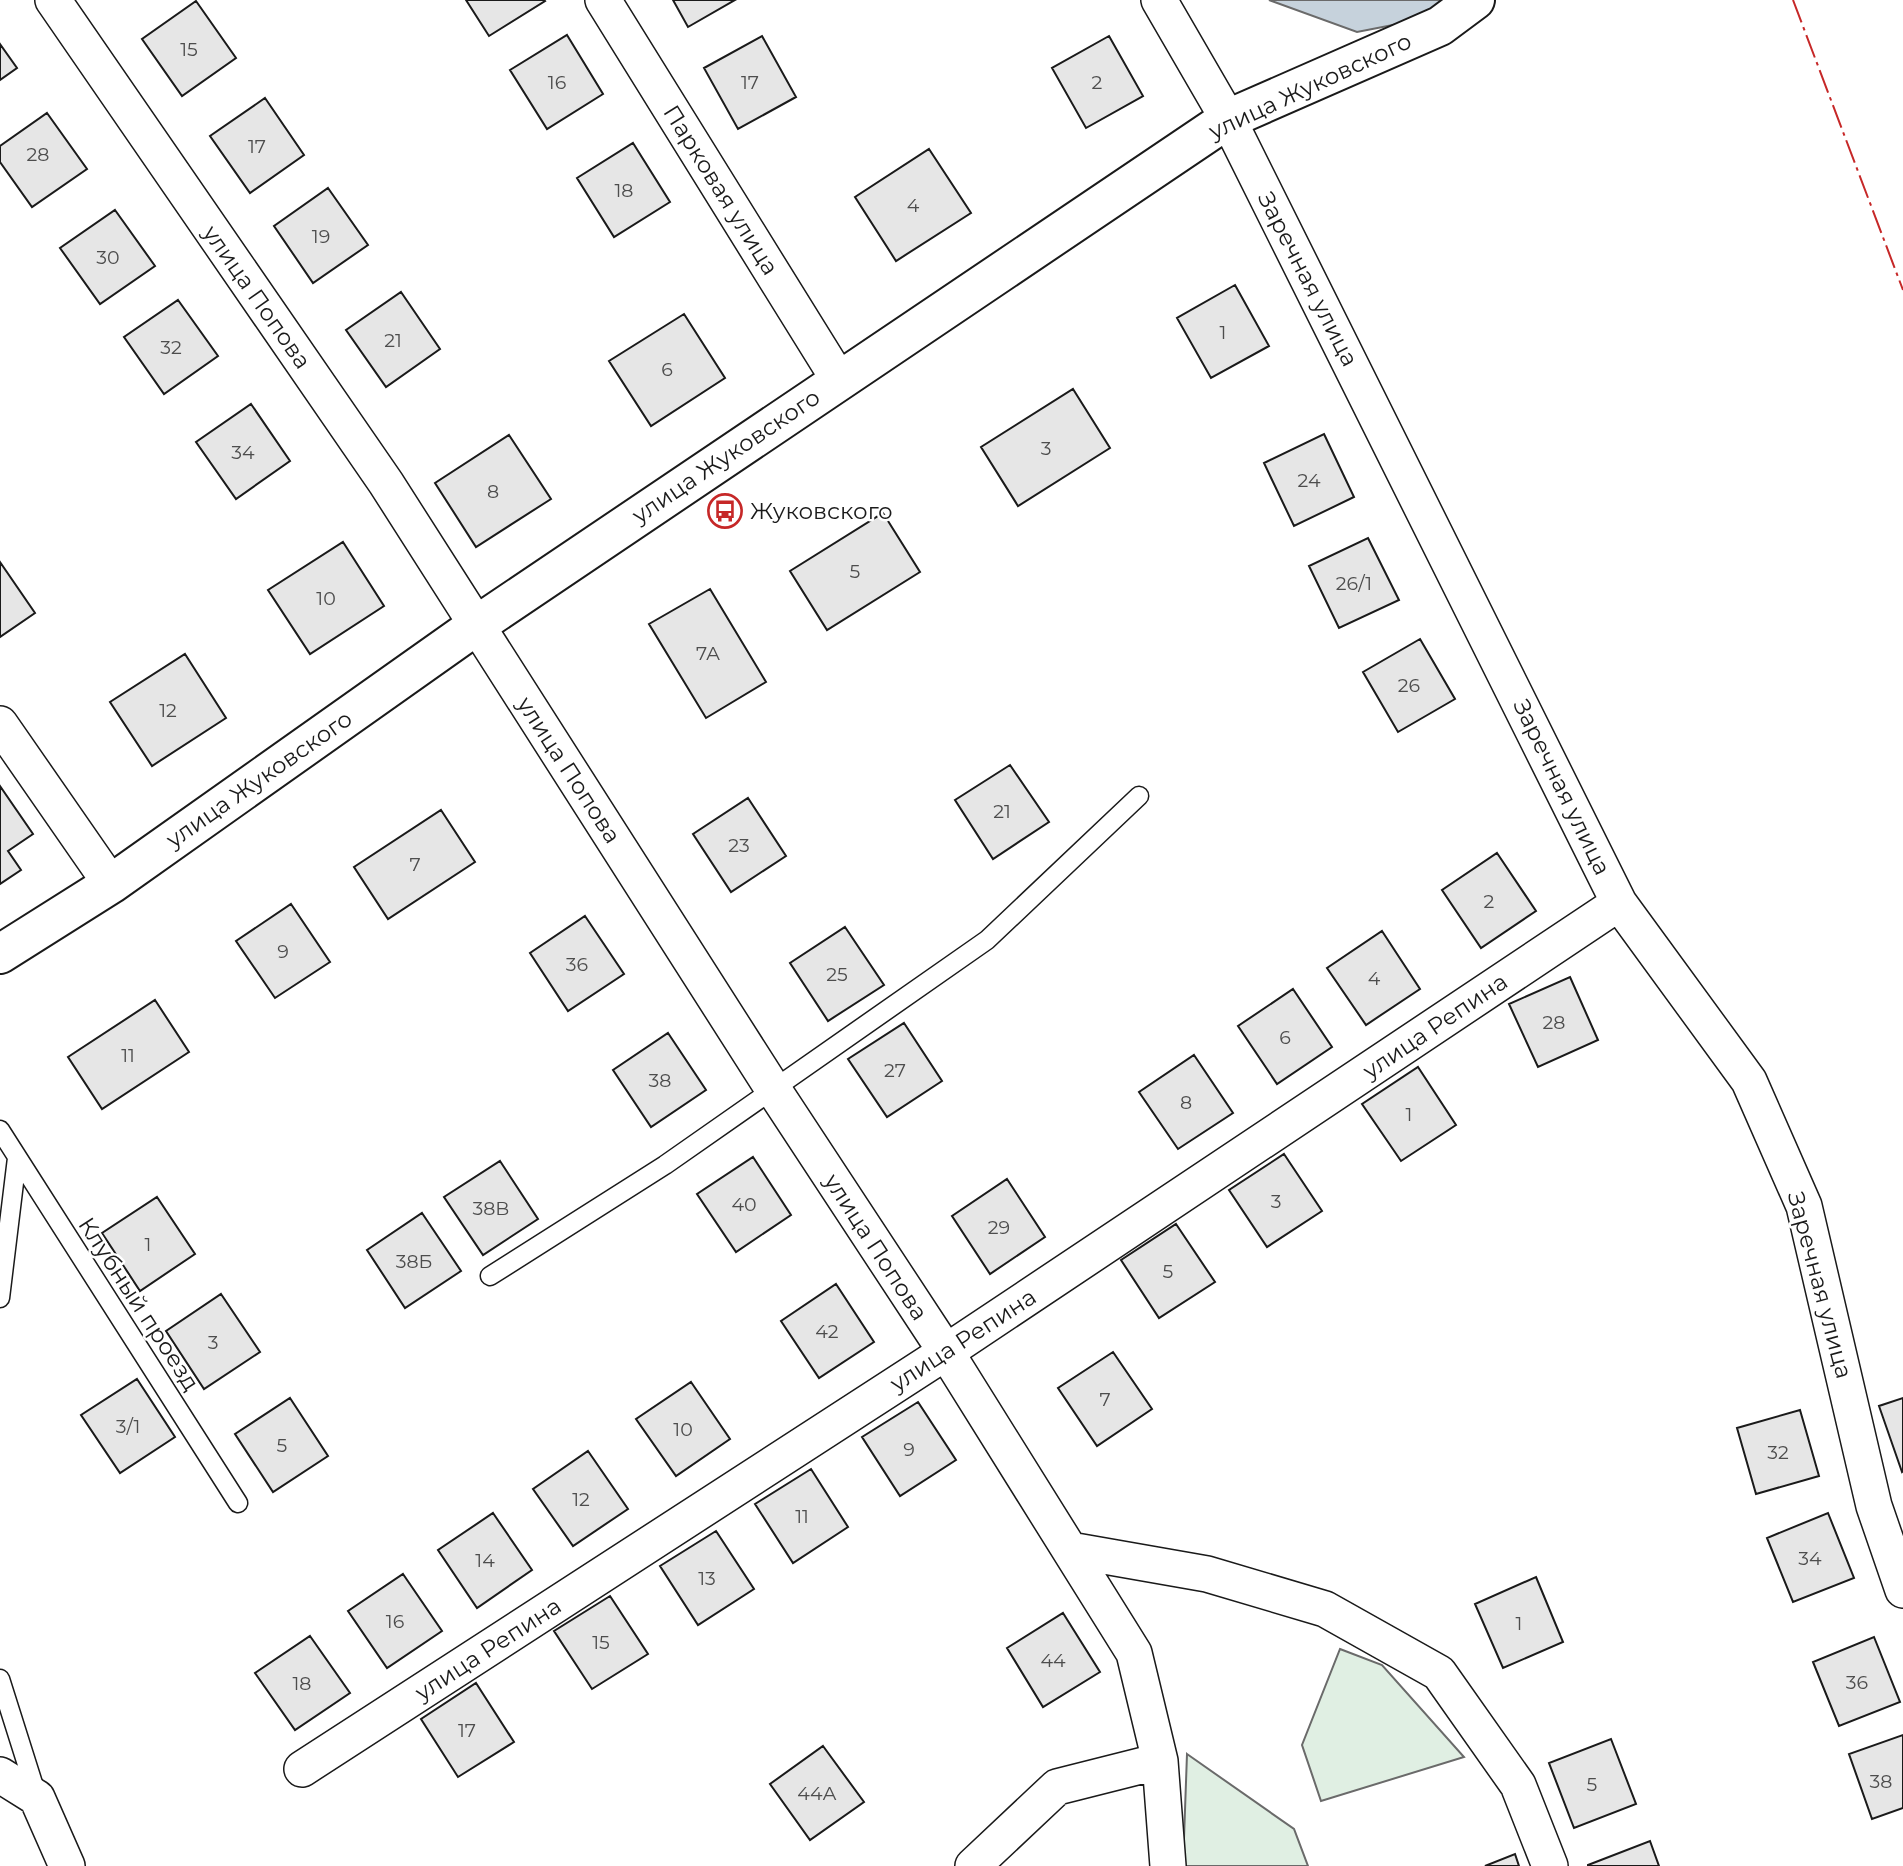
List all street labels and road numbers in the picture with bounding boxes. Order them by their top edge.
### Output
street label: улица Жуковского [1203,27,1416,146]
street label: Парковая улица [657,100,785,280]
street label: Заречная улица [1252,187,1364,371]
street label: улица Попова [197,219,317,374]
street label: улица Жуковского [627,383,825,529]
street label: улица Попова [511,691,627,848]
street label: Заречная улица [1507,695,1617,879]
street label: улица Жуковского [160,704,357,854]
street label: улица Репина [1357,967,1513,1085]
street label: улица Попова [818,1168,934,1325]
street label: Заречная улица [1782,1189,1858,1381]
street label: Клубный проезд [73,1212,205,1396]
street label: улица Репина [884,1282,1041,1398]
street label: улица Репина [409,1591,566,1707]

